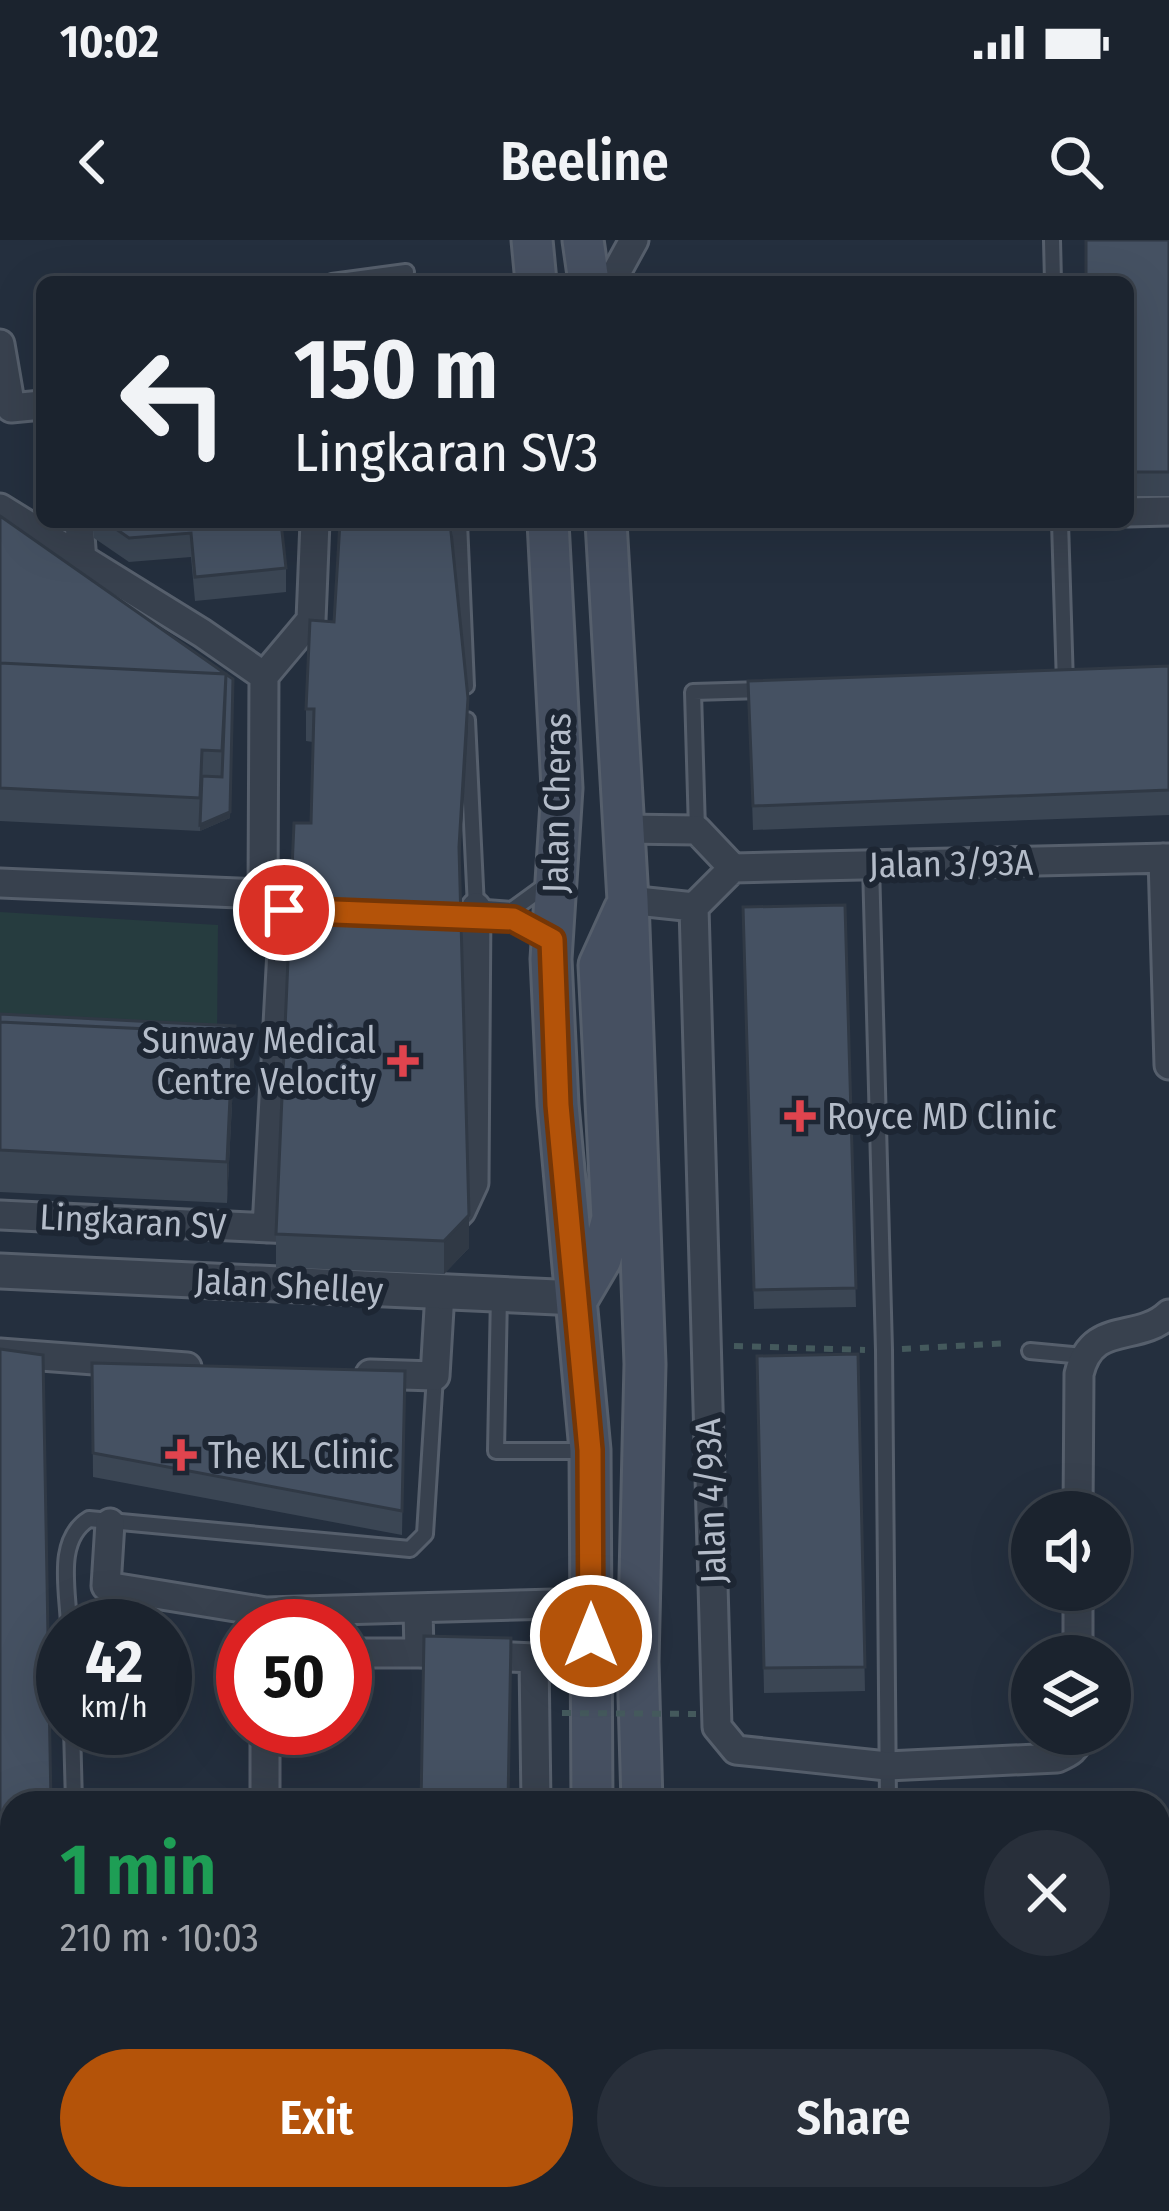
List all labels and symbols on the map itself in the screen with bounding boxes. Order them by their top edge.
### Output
street label: Jalan Cheras [533,712,581,894]
street label: Jalan 3/93A [868,841,1034,887]
pin [233,859,335,961]
place label: Sunway Medical Centre Velocity [142,1019,376,1104]
marker: Sunway Medical Centre Velocity [387,1045,419,1077]
place label: Royce MD Clinic [827,1095,1057,1139]
marker: Royce MD Clinic [784,1100,816,1132]
street label: Lingkaran SV [39,1195,228,1249]
street label: Jalan Shelley [194,1259,384,1313]
street label: Jalan 4/93A [686,1417,736,1584]
place label: The KL Clinic [208,1434,393,1478]
marker: The KL Clinic [165,1439,197,1471]
position arrow [528,1573,654,1699]
speed limit sign: 50 [216,1599,372,1755]

